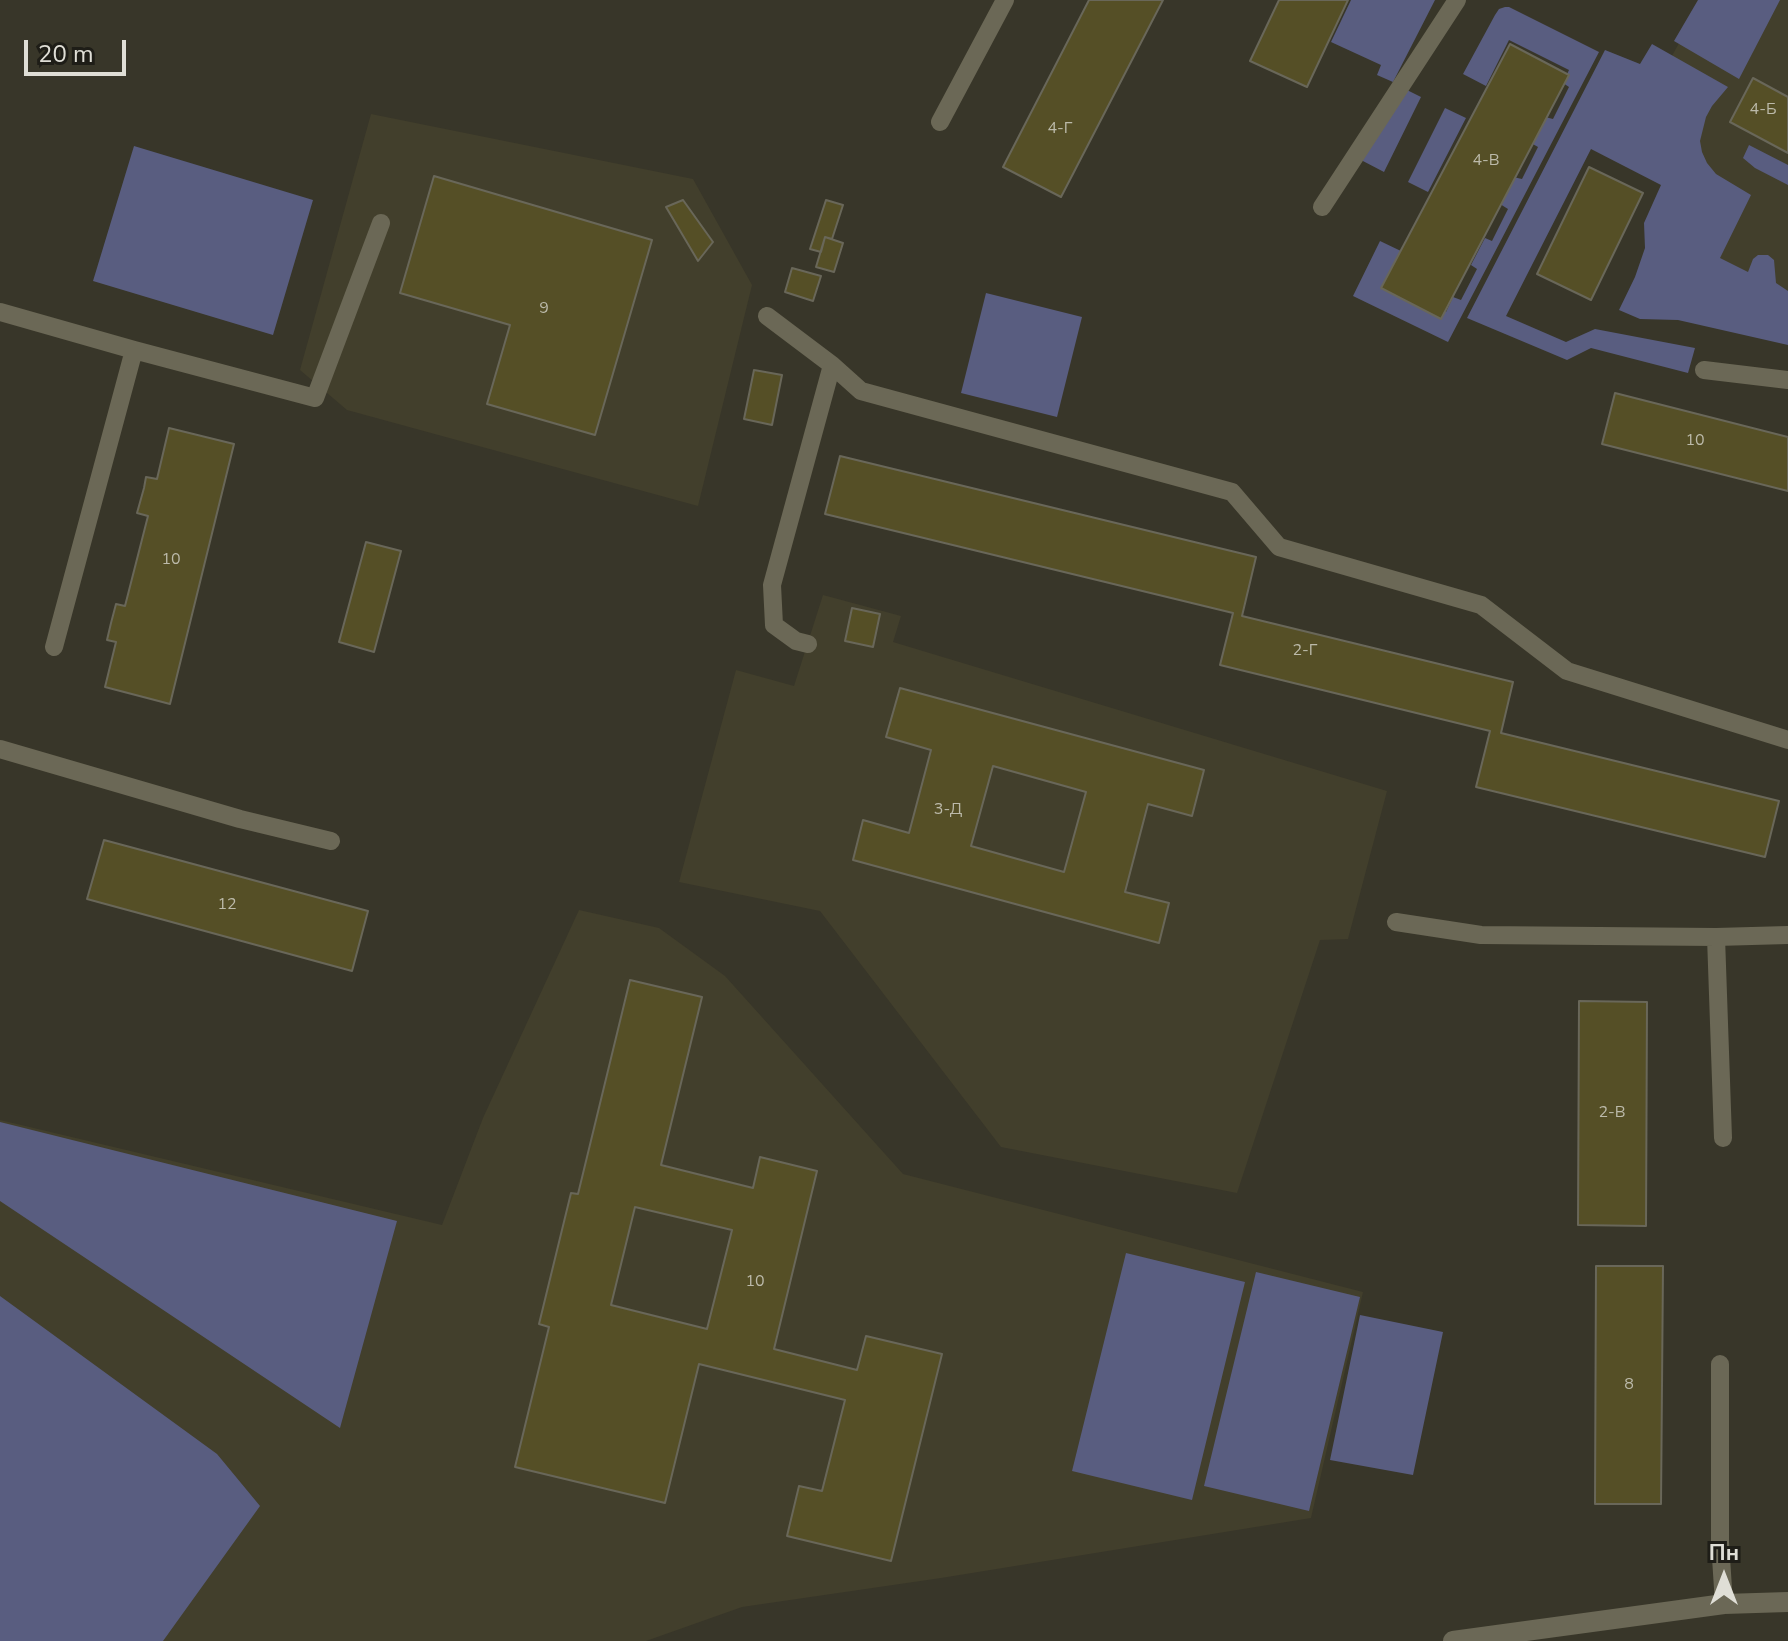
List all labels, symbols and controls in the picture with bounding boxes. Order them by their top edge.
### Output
scale bar [28,24,130,74]
text: 20 m [38,38,94,70]
house number: 4-Б [1750,100,1776,120]
house number: 4-Г [1047,119,1073,139]
house number: 4-В [1472,151,1500,171]
house number: 9 [539,299,549,319]
house number: 10 [1685,431,1705,451]
house number: 10 [161,550,181,570]
house number: 2-Г [1292,641,1318,661]
house number: 3-Д [934,800,962,820]
house number: 12 [217,895,237,915]
house number: 2-В [1598,1103,1626,1123]
house number: 10 [745,1272,765,1292]
house number: 8 [1624,1375,1634,1395]
north arrow [1684,1537,1764,1617]
text: Пн [1709,1538,1739,1568]

